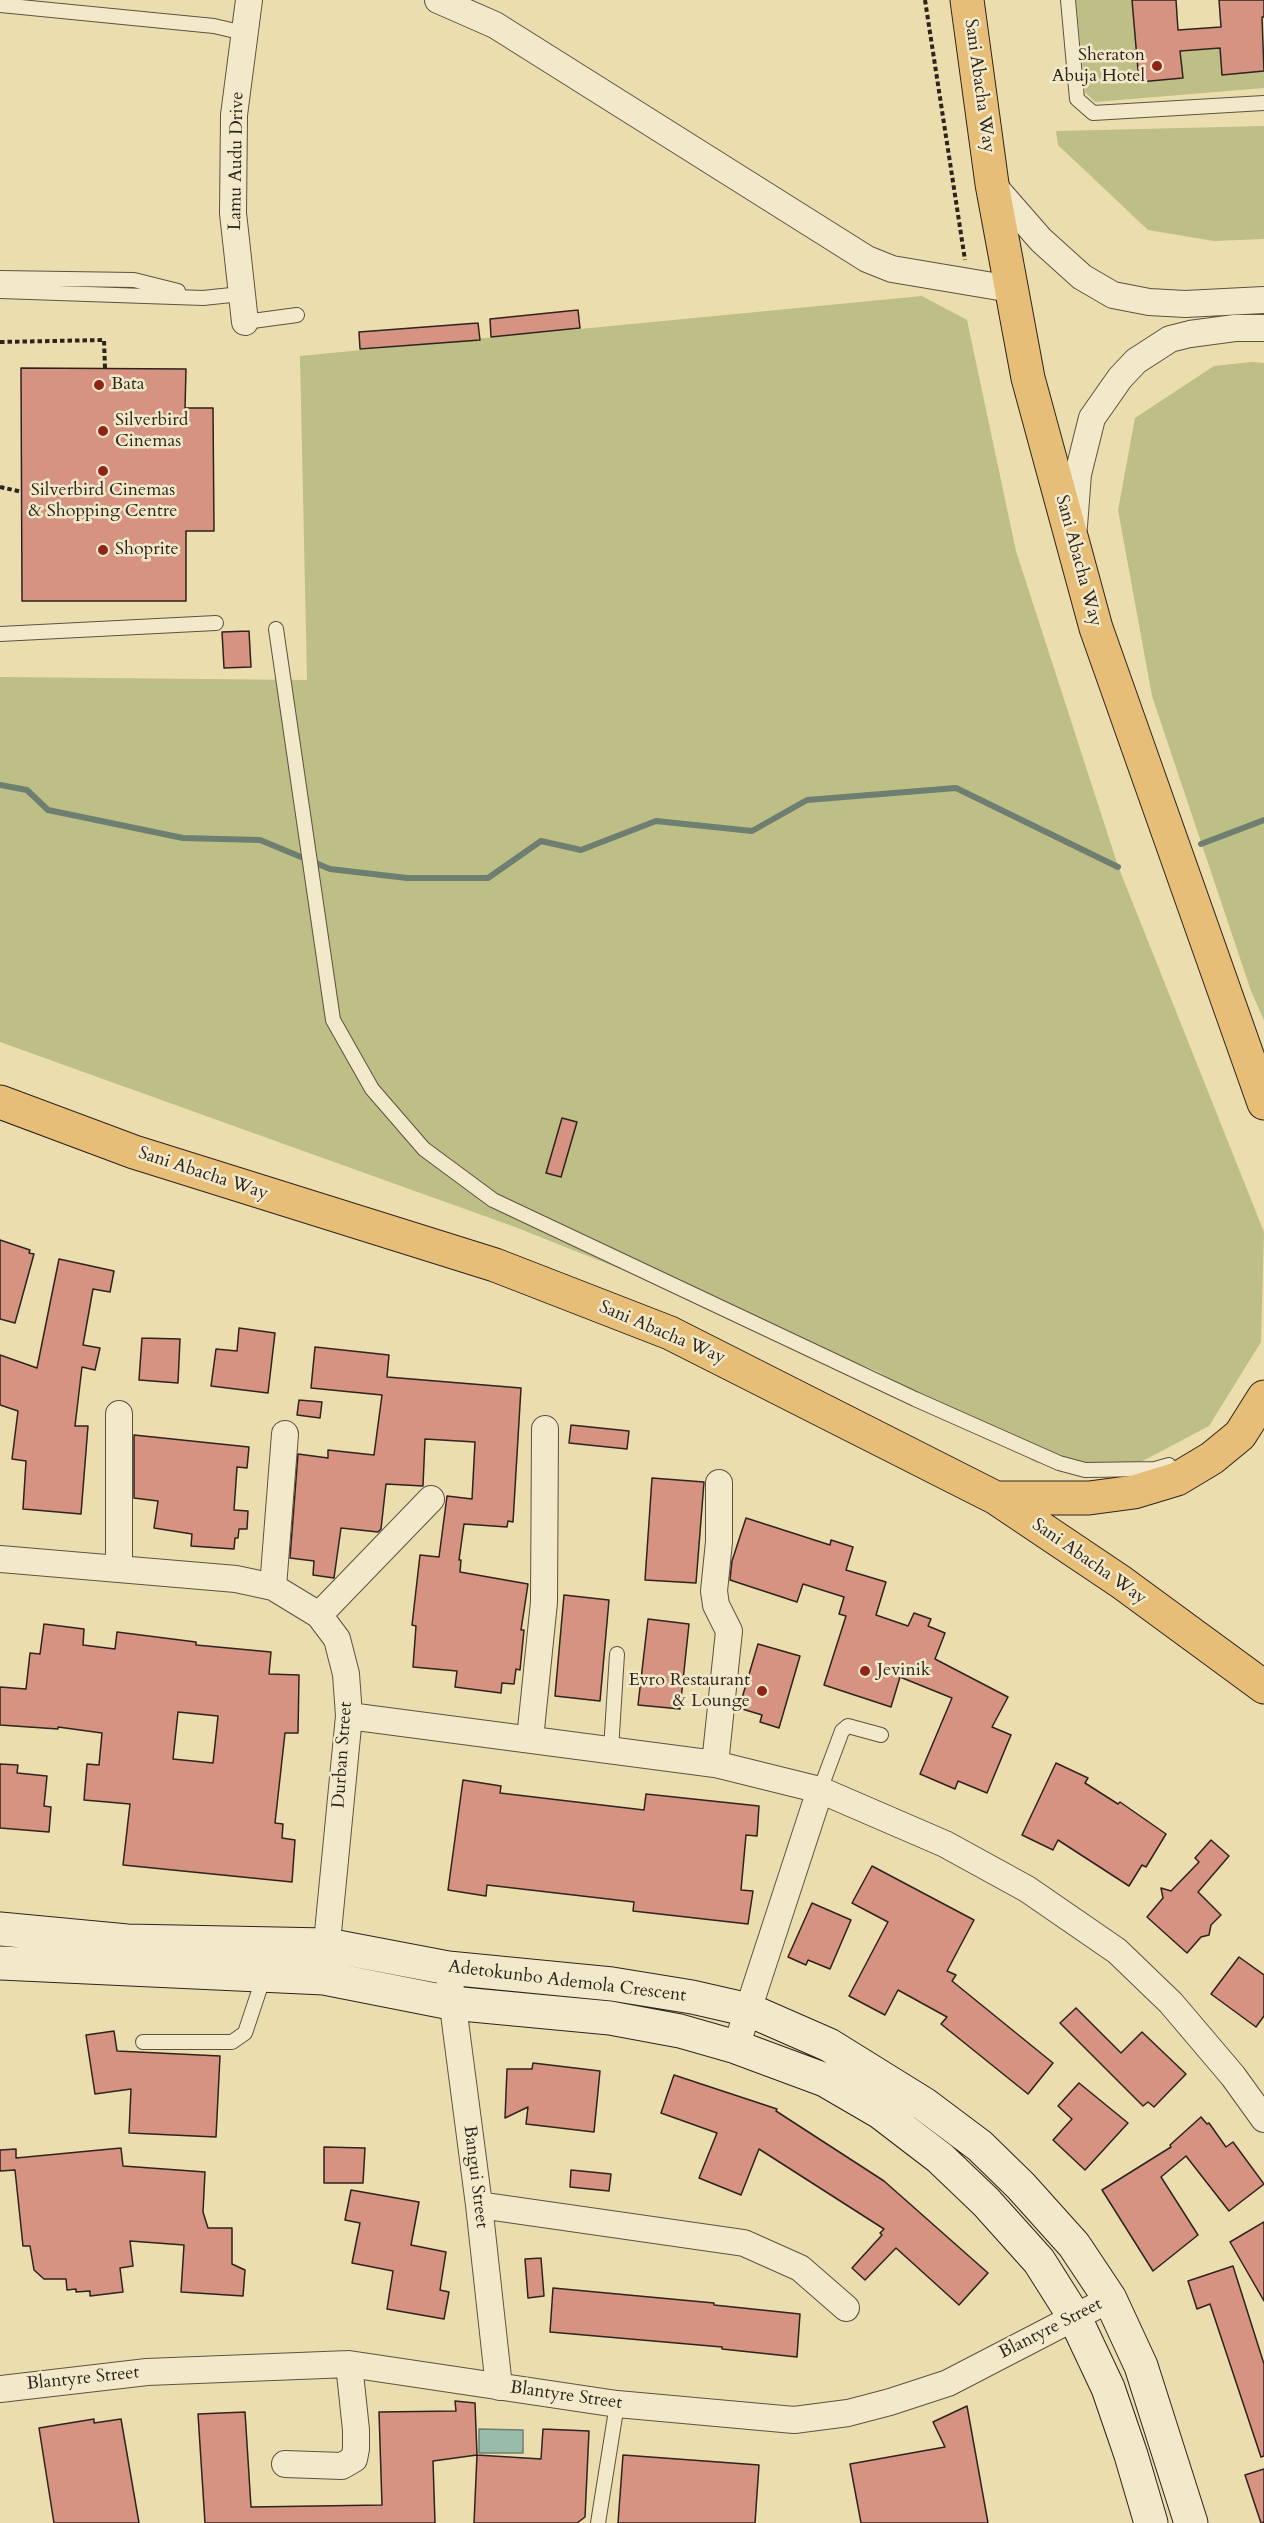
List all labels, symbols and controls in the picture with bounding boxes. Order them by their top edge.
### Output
street label: Sani Abacha Way [959,18,999,154]
place label: Sheraton Abuja Hotel [1052,45,1145,88]
marker: Sheraton Abuja Hotel [1150,59,1164,73]
street label: Lamu Audu Drive [225,91,249,231]
place label: Bata [111,374,144,396]
marker: Bata [92,378,106,392]
place label: Silverbird Cinemas [115,410,188,452]
marker: Silverbird Cinemas [96,424,110,438]
marker: Silverbird Cinemas & Shopping Centre [96,464,110,478]
place label: Silverbird Cinemas & Shopping Centre [29,480,177,522]
street label: Sani Abacha Way [1050,493,1106,629]
place label: Shoprite [115,539,179,561]
marker: Shoprite [96,543,110,557]
street label: Sani Abacha Way [135,1143,271,1205]
street label: Sani Abacha Way [596,1297,728,1369]
street label: Sani Abacha Way [1027,1514,1151,1610]
place label: Jevinik [877,1660,930,1682]
marker: Jevinik [858,1664,872,1678]
place label: Evro Restaurant & Lounge [628,1670,750,1712]
marker: Evro Restaurant & Lounge [755,1684,769,1698]
street label: Durban Street [328,1701,358,1809]
street label: Adetokunbo Ademola Crescent [447,1957,687,2007]
street label: Bangui Street [458,2124,492,2230]
street label: Blantyre Street [996,2294,1106,2364]
street label: Blantyre Street [26,2362,140,2396]
street label: Blantyre Street [509,2377,623,2415]

